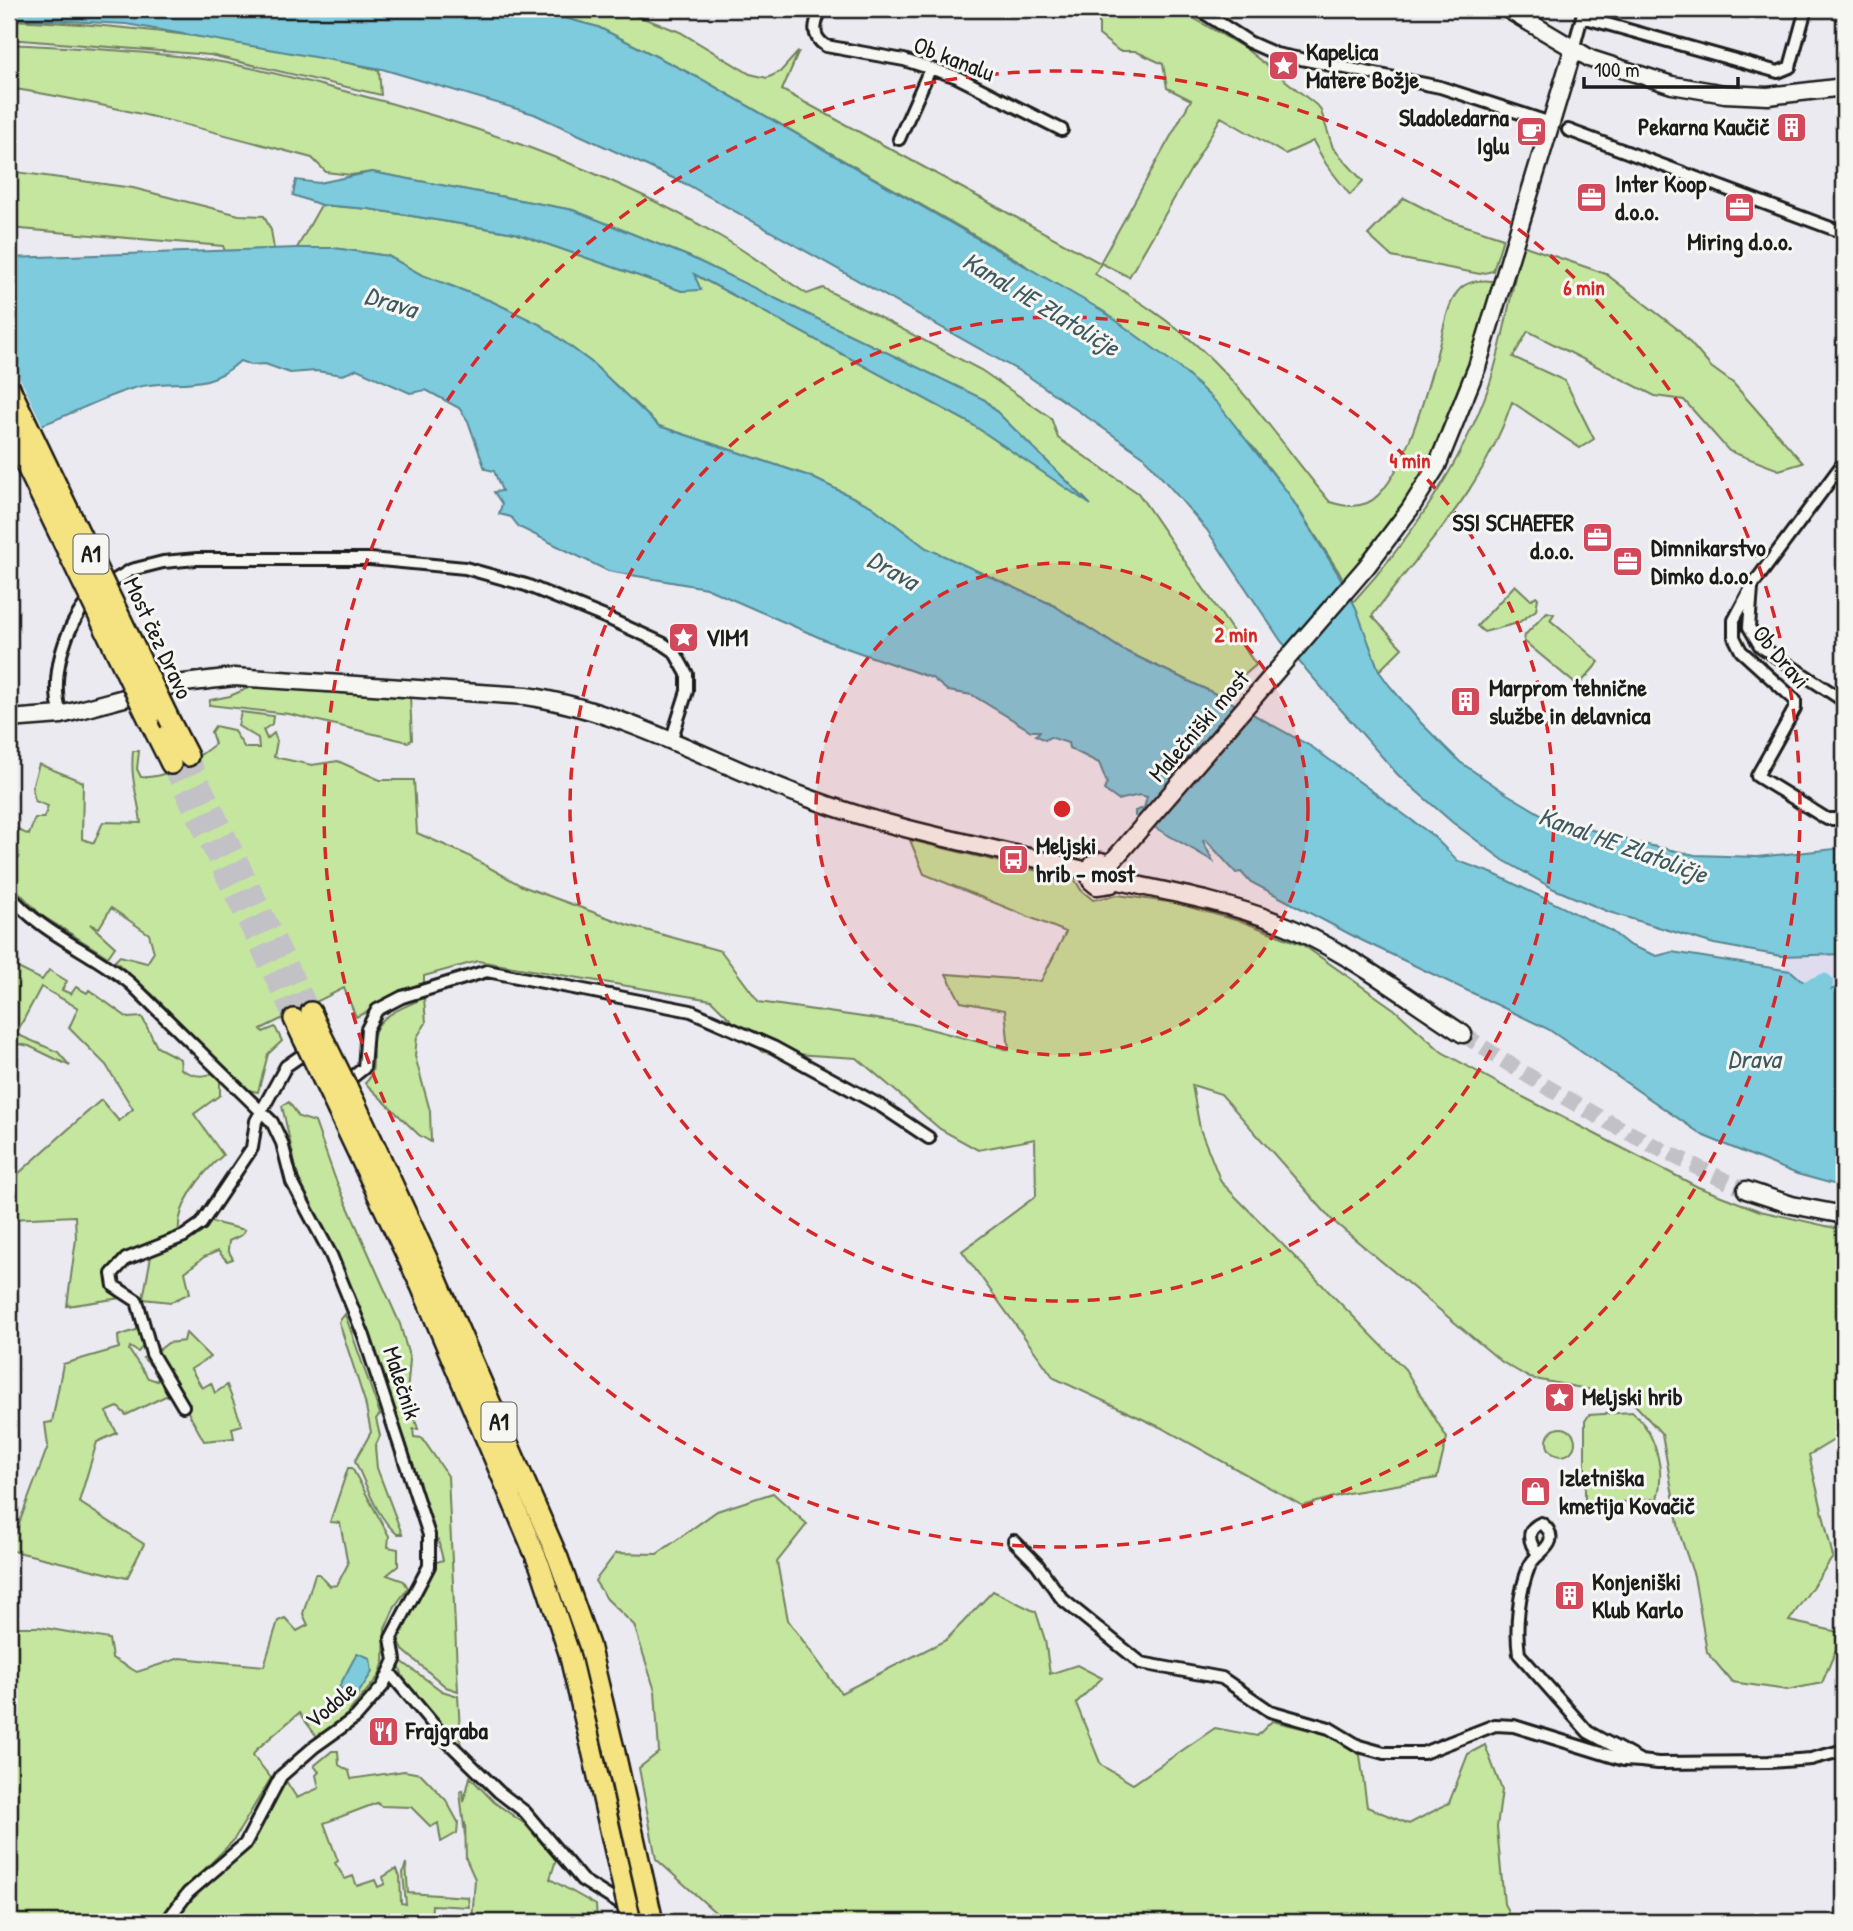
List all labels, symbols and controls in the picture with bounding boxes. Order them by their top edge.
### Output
street label: Ob kanalu [909,28,1000,88]
place label: Kapelica Matere Božje [1306,35,1420,95]
scale bar [1584,46,1738,90]
place icon: Kapelica Matere Božje [1266,49,1300,83]
text: 100 m [1594,55,1640,84]
place label: Sladoledarna Iglu [1399,101,1510,162]
place label: Pekarna Kaučič [1638,110,1770,142]
building icon: Pekarna Kaučič [1775,110,1809,144]
cafe icon: Sladoledarna Iglu [1515,115,1549,149]
place label: Inter Koop d.o.o. [1615,167,1707,227]
office icon: Inter Koop d.o.o. [1575,181,1609,215]
office icon: Miring d.o.o. [1723,191,1757,225]
place label: Miring d.o.o. [1687,225,1793,258]
water label: Kanal HE Zlatoličje [956,243,1128,365]
text: 6 min [1563,273,1605,302]
water label: Drava [361,277,424,327]
text: 4 min [1389,446,1431,475]
place label: SSI SCHAEFER d.o.o. [1453,506,1574,566]
office icon: SSI SCHAEFER d.o.o. [1580,520,1614,554]
place label: Dimnikarstvo Dimko d.o.o. [1651,531,1766,591]
road number: A1 [74,534,108,574]
water label: Drava [861,541,927,599]
office icon: Dimnikarstvo Dimko d.o.o. [1611,545,1645,579]
street label: Most čez Dravo [117,571,201,704]
street label: Ob Dravi [1746,618,1818,695]
text: 2 min [1214,620,1258,649]
place icon: VIM1 [666,621,700,655]
place label: VIM1 [706,621,748,653]
street label: Malečniški most [1141,662,1256,788]
place label: Marprom tehnične službe in delavnica [1489,671,1651,731]
building icon: Marprom tehnične službe in delavnica [1449,685,1483,719]
centre of rings [1050,797,1074,821]
water label: Kanal HE Zlatoličje [1534,798,1714,892]
place label: Meljski hrib - most [1036,829,1136,889]
bus stop icon: Meljski hrib - most [996,843,1030,877]
water label: Drava [1727,1041,1783,1076]
street label: Malečnik [376,1342,430,1423]
place icon: Meljski hrib [1542,1380,1576,1414]
place label: Meljski hrib [1582,1380,1683,1412]
road number: A1 [482,1402,516,1442]
place label: Izletniška kmetija Kovačič [1559,1461,1695,1521]
shop icon: Izletniška kmetija Kovačič [1519,1475,1553,1509]
place label: Konjeniški Klub Karlo [1592,1565,1684,1625]
building icon: Konjeniški Klub Karlo [1552,1579,1586,1613]
street label: Vodole [298,1673,363,1735]
restaurant icon: Frajgraba [366,1714,400,1748]
place label: Frajgraba [405,1714,489,1747]

